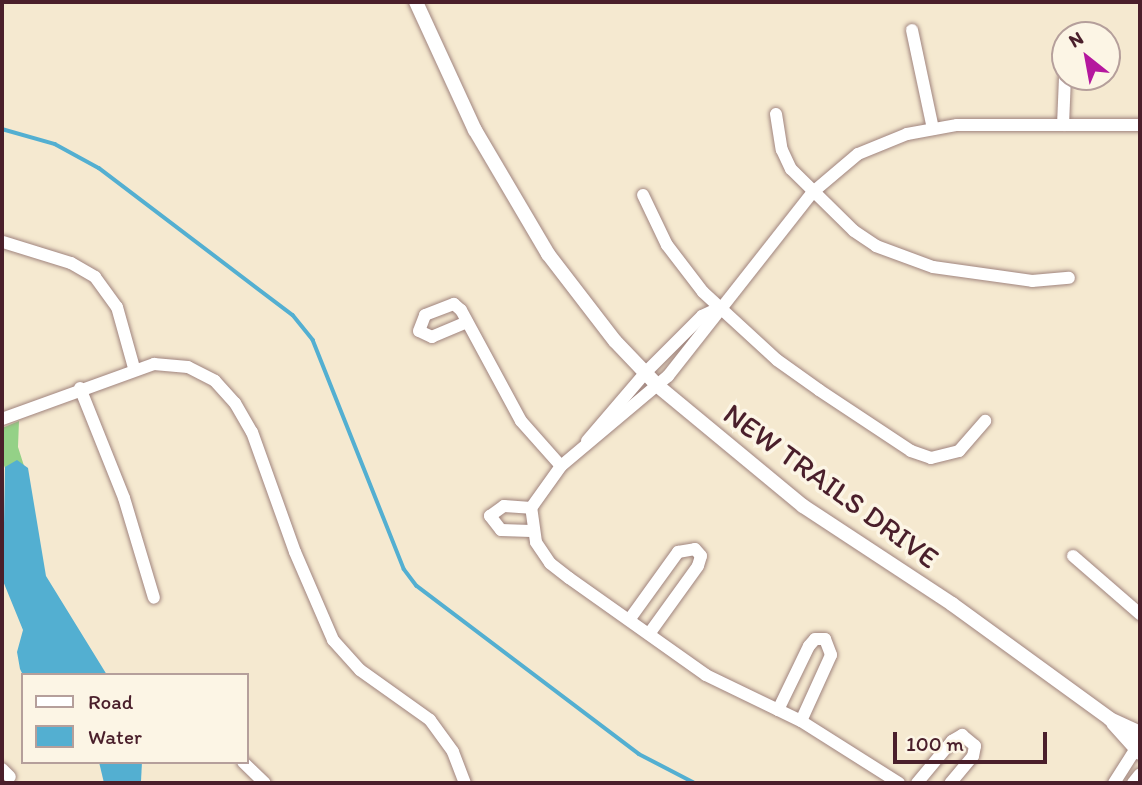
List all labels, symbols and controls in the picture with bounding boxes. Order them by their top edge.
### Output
north arrow [1051,21,1121,91]
text: N [1065,26,1087,52]
street label: NEW TRAILS DRIVE [717,397,945,575]
legend [21,673,248,764]
text: Road [88,689,133,714]
scale bar [897,718,1051,762]
text: Water [88,724,142,749]
text: 100 m [906,731,964,756]

